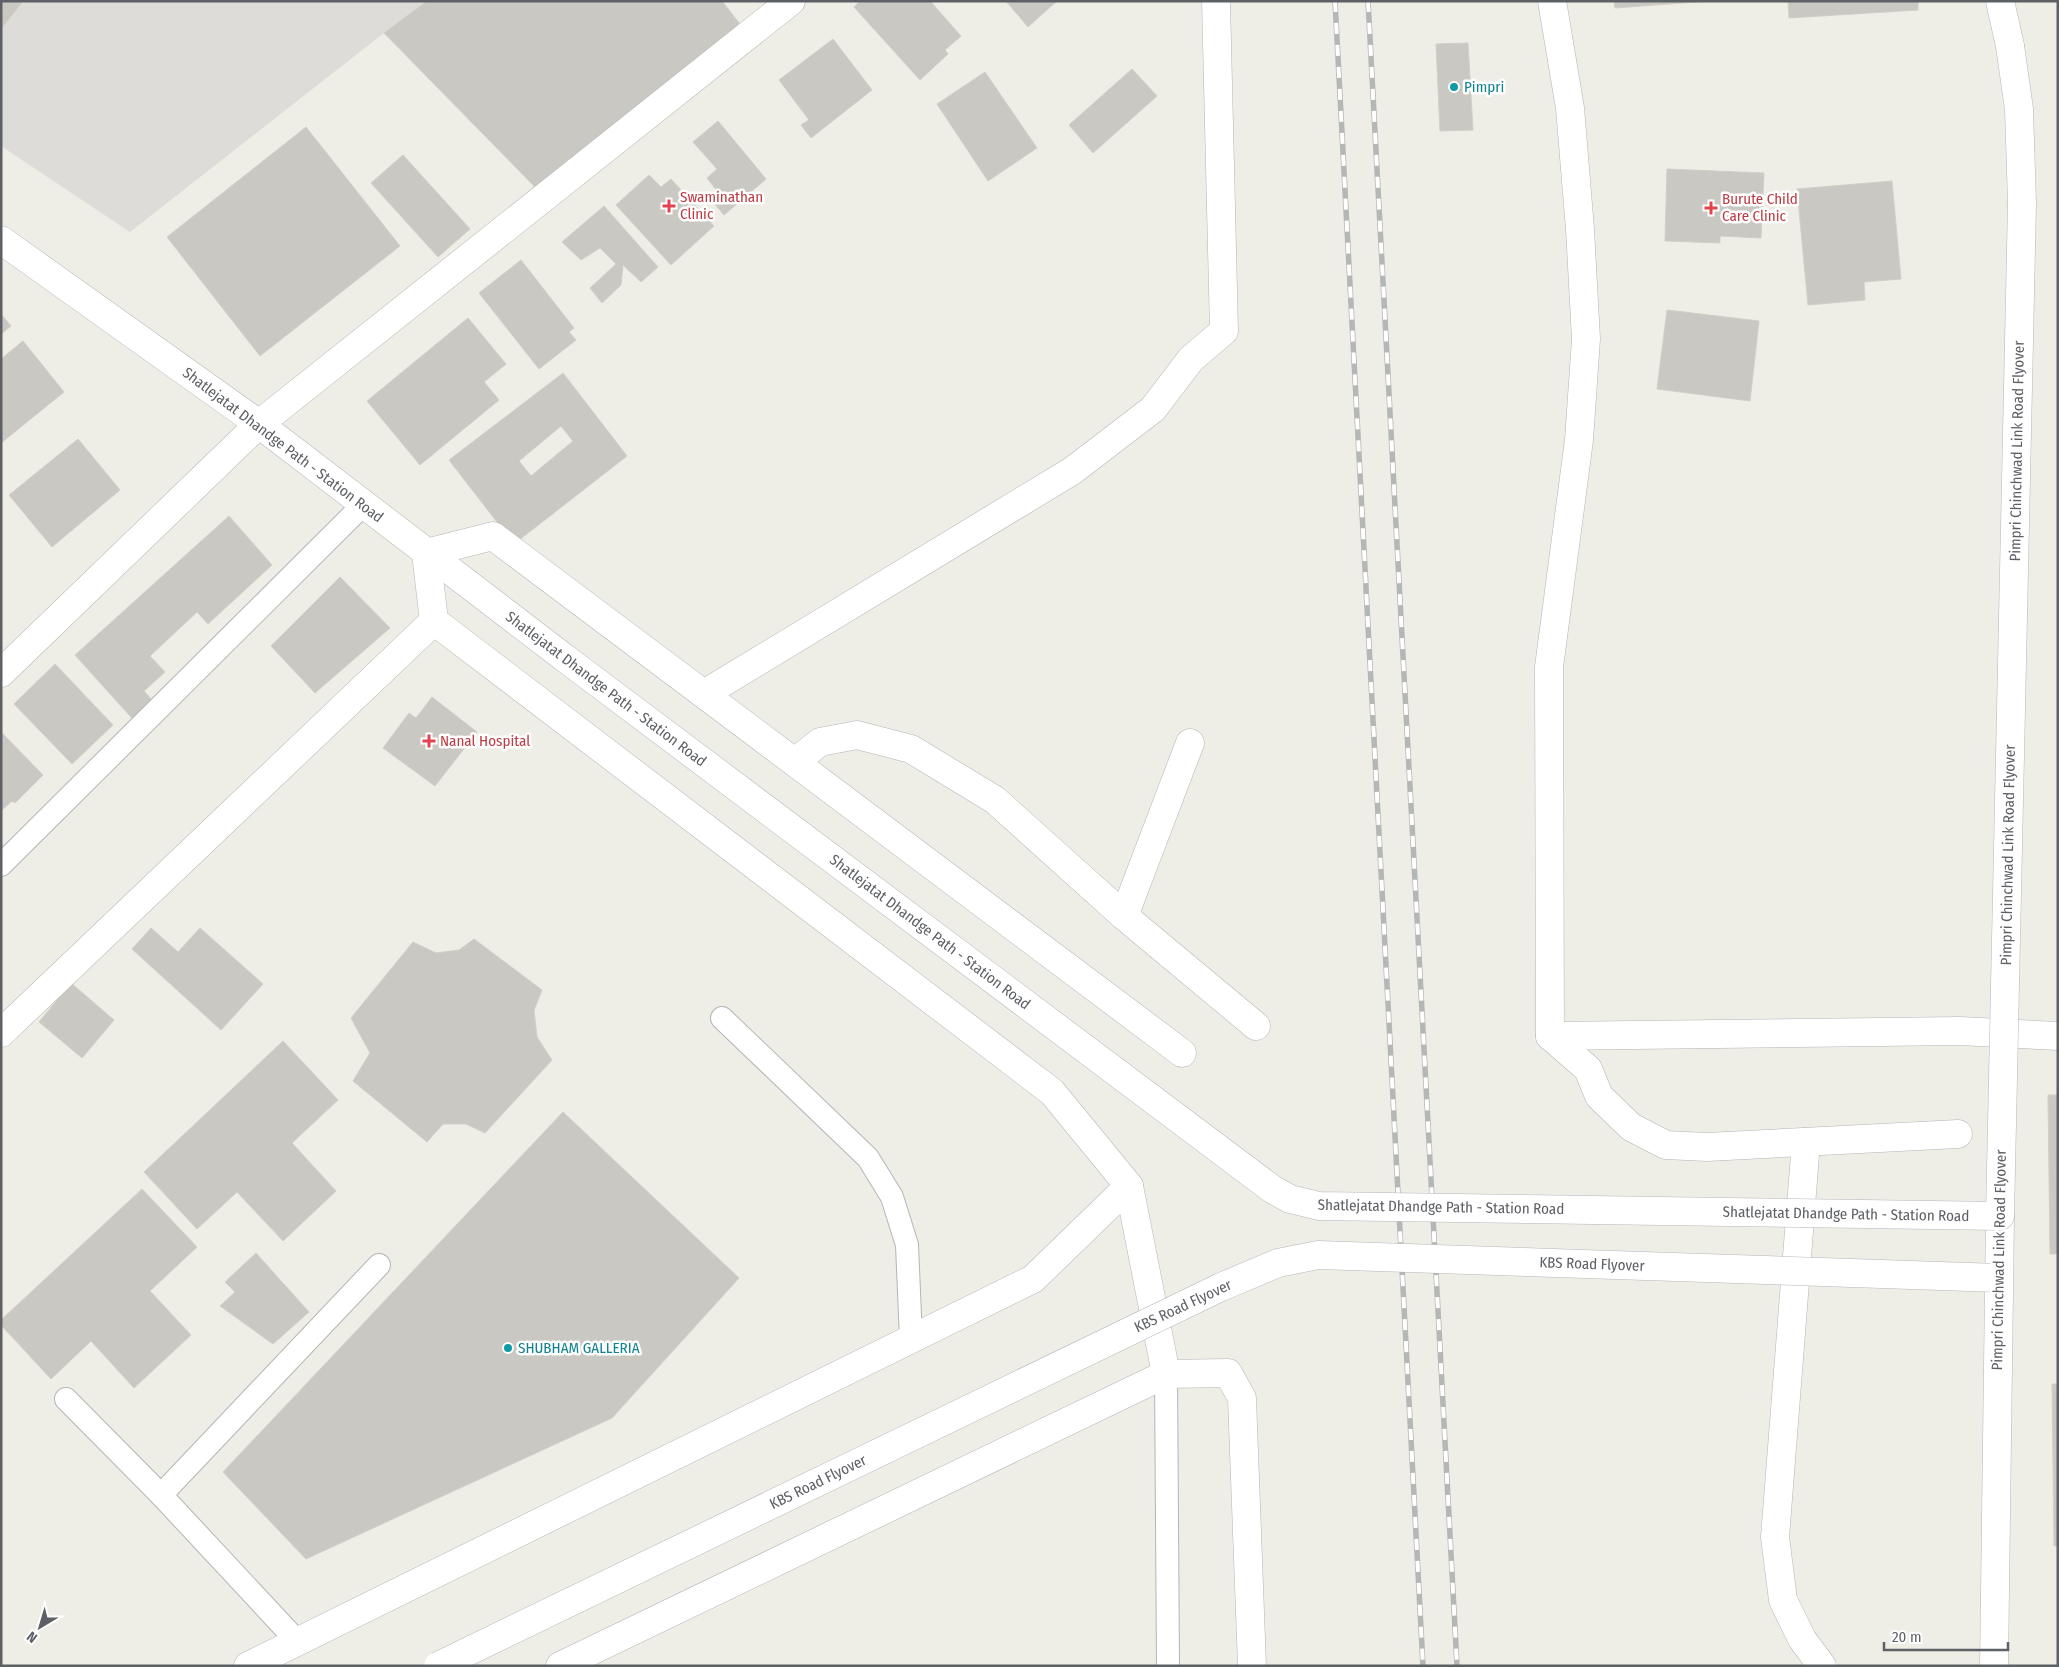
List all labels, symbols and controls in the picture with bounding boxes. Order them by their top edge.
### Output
place label: Pimpri [1464,78,1504,96]
marker: Pimpri [1448,81,1460,93]
place label: Swaminathan Clinic [680,188,763,223]
place label: Burute Child Care Clinic [1722,190,1798,225]
marker: Swaminathan Clinic [662,199,676,213]
marker: Burute Child Care Clinic [1704,201,1718,215]
street label: Pimpri Chinchwad Link Road Flyover [2006,340,2028,562]
street label: Shatlejatat Dhandge Path - Station Road [179,364,387,526]
street label: Shatlejatat Dhandge Path - Station Road [502,608,710,770]
place label: Nanal Hospital [440,732,530,750]
marker: Nanal Hospital [422,734,436,748]
street label: Pimpri Chinchwad Link Road Flyover [1997,744,2019,966]
street label: Shatlejatat Dhandge Path - Station Road [826,851,1034,1013]
street label: Pimpri Chinchwad Link Road Flyover [1988,1149,2010,1371]
street label: Shatlejatat Dhandge Path - Station Road [1318,1196,1564,1218]
street label: Shatlejatat Dhandge Path - Station Road [1723,1203,1969,1225]
street label: KBS Road Flyover [1539,1253,1646,1275]
street label: KBS Road Flyover [1131,1275,1235,1336]
place label: SHUBHAM GALLERIA [518,1339,640,1357]
marker: SHUBHAM GALLERIA [502,1342,514,1354]
street label: KBS Road Flyover [767,1450,870,1513]
north arrow [15,1602,65,1652]
scale bar [1884,1620,2008,1652]
text: N [24,1628,41,1646]
text: 20 m [1892,1628,1922,1646]

